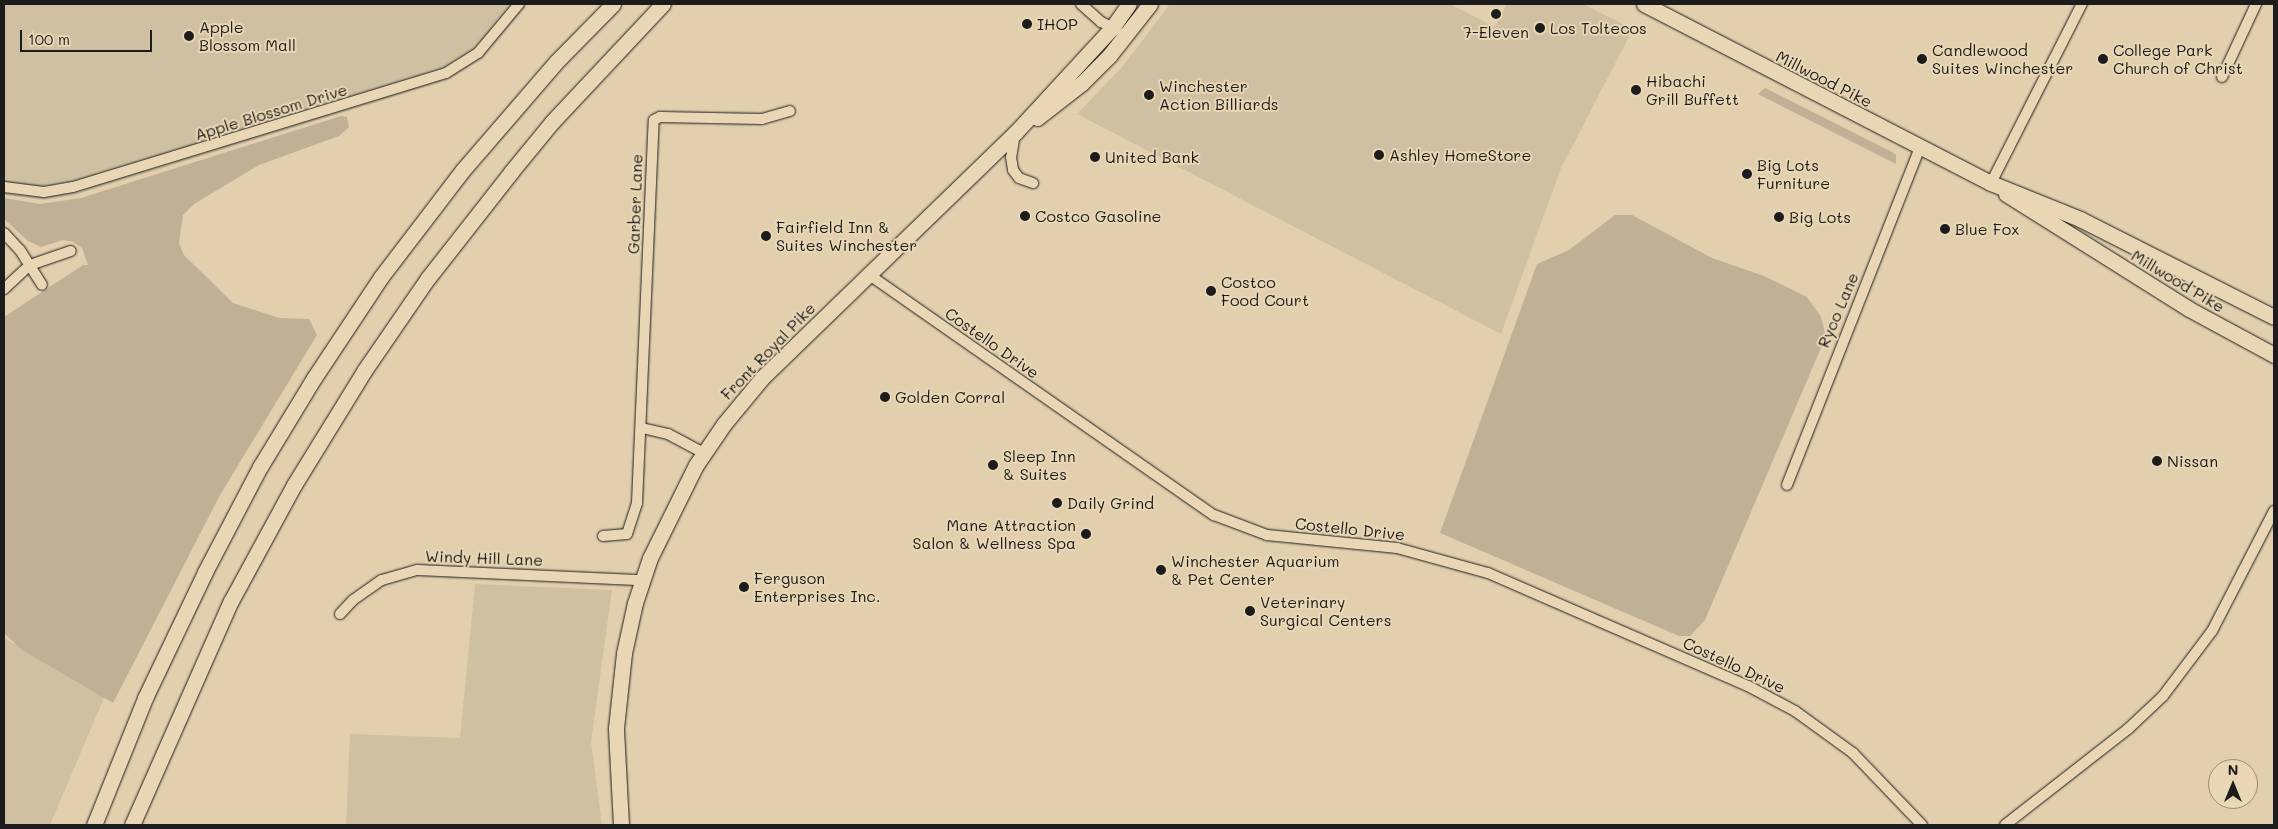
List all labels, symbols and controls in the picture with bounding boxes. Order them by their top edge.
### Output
marker: 7-Eleven [1490,8,1502,20]
place label: IHOP [1037,14,1078,34]
place label: Apple Blossom Mall [199,17,296,55]
marker: IHOP [1021,18,1033,30]
place label: Los Toltecos [1550,18,1647,38]
scale bar [22,20,155,52]
place label: 7-Eleven [1463,22,1529,42]
marker: Los Toltecos [1534,22,1546,34]
text: 100 m [28,29,70,49]
marker: Apple Blossom Mall [183,30,195,42]
place label: Candlewood Suites Winchester [1932,40,2073,78]
place label: College Park Church of Christ [2113,40,2243,78]
street label: Millwood Pike [1773,47,1875,111]
marker: Candlewood Suites Winchester [1916,53,1928,65]
marker: College Park Church of Christ [2097,53,2109,65]
place label: Hibachi Grill Buffett [1646,71,1739,109]
place label: Winchester Action Billiards [1159,76,1279,114]
street label: Apple Blossom Drive [192,80,350,144]
marker: Hibachi Grill Buffett [1630,84,1642,96]
marker: Winchester Action Billiards [1143,89,1155,101]
place label: Ashley HomeStore [1389,145,1531,165]
place label: United Bank [1105,147,1199,167]
marker: Ashley HomeStore [1373,149,1385,161]
marker: United Bank [1089,151,1101,163]
street label: Garber Lane [624,154,646,254]
place label: Big Lots Furniture [1757,155,1830,193]
marker: Big Lots Furniture [1741,168,1753,180]
place label: Costco Gasoline [1035,206,1162,226]
place label: Big Lots [1789,207,1851,227]
marker: Costco Gasoline [1019,210,1031,222]
marker: Big Lots [1773,211,1785,223]
place label: Fairfield Inn & Suites Winchester [776,217,917,255]
place label: Blue Fox [1955,219,2019,239]
marker: Blue Fox [1939,223,1951,235]
marker: Fairfield Inn & Suites Winchester [760,230,772,242]
street label: Millwood Pike [2128,246,2228,316]
street label: Ryco Lane [1814,270,1862,350]
place label: Costco Food Court [1221,272,1309,310]
marker: Costco Food Court [1205,285,1217,297]
street label: Front Royal Pike [717,298,819,404]
street label: Costello Drive [941,303,1043,383]
place label: Golden Corral [895,387,1005,407]
marker: Golden Corral [879,391,891,403]
place label: Sleep Inn & Suites [1003,446,1076,484]
place label: Nissan [2167,451,2218,471]
marker: Nissan [2151,455,2163,467]
marker: Sleep Inn & Suites [987,459,999,471]
place label: Daily Grind [1067,493,1154,513]
marker: Daily Grind [1051,497,1063,509]
street label: Costello Drive [1294,514,1406,544]
place label: Mane Attraction Salon & Wellness Spa [913,515,1076,553]
marker: Mane Attraction Salon & Wellness Spa [1080,528,1092,540]
street label: Windy Hill Lane [425,546,543,570]
place label: Winchester Aquarium & Pet Center [1171,551,1339,589]
marker: Winchester Aquarium & Pet Center [1155,564,1167,576]
place label: Ferguson Enterprises Inc. [754,568,880,606]
marker: Ferguson Enterprises Inc. [738,581,750,593]
place label: Veterinary Surgical Centers [1260,592,1391,630]
marker: Veterinary Surgical Centers [1244,605,1256,617]
street label: Costello Drive [1680,633,1788,697]
north arrow [2208,759,2258,809]
text: N [2228,760,2238,779]

